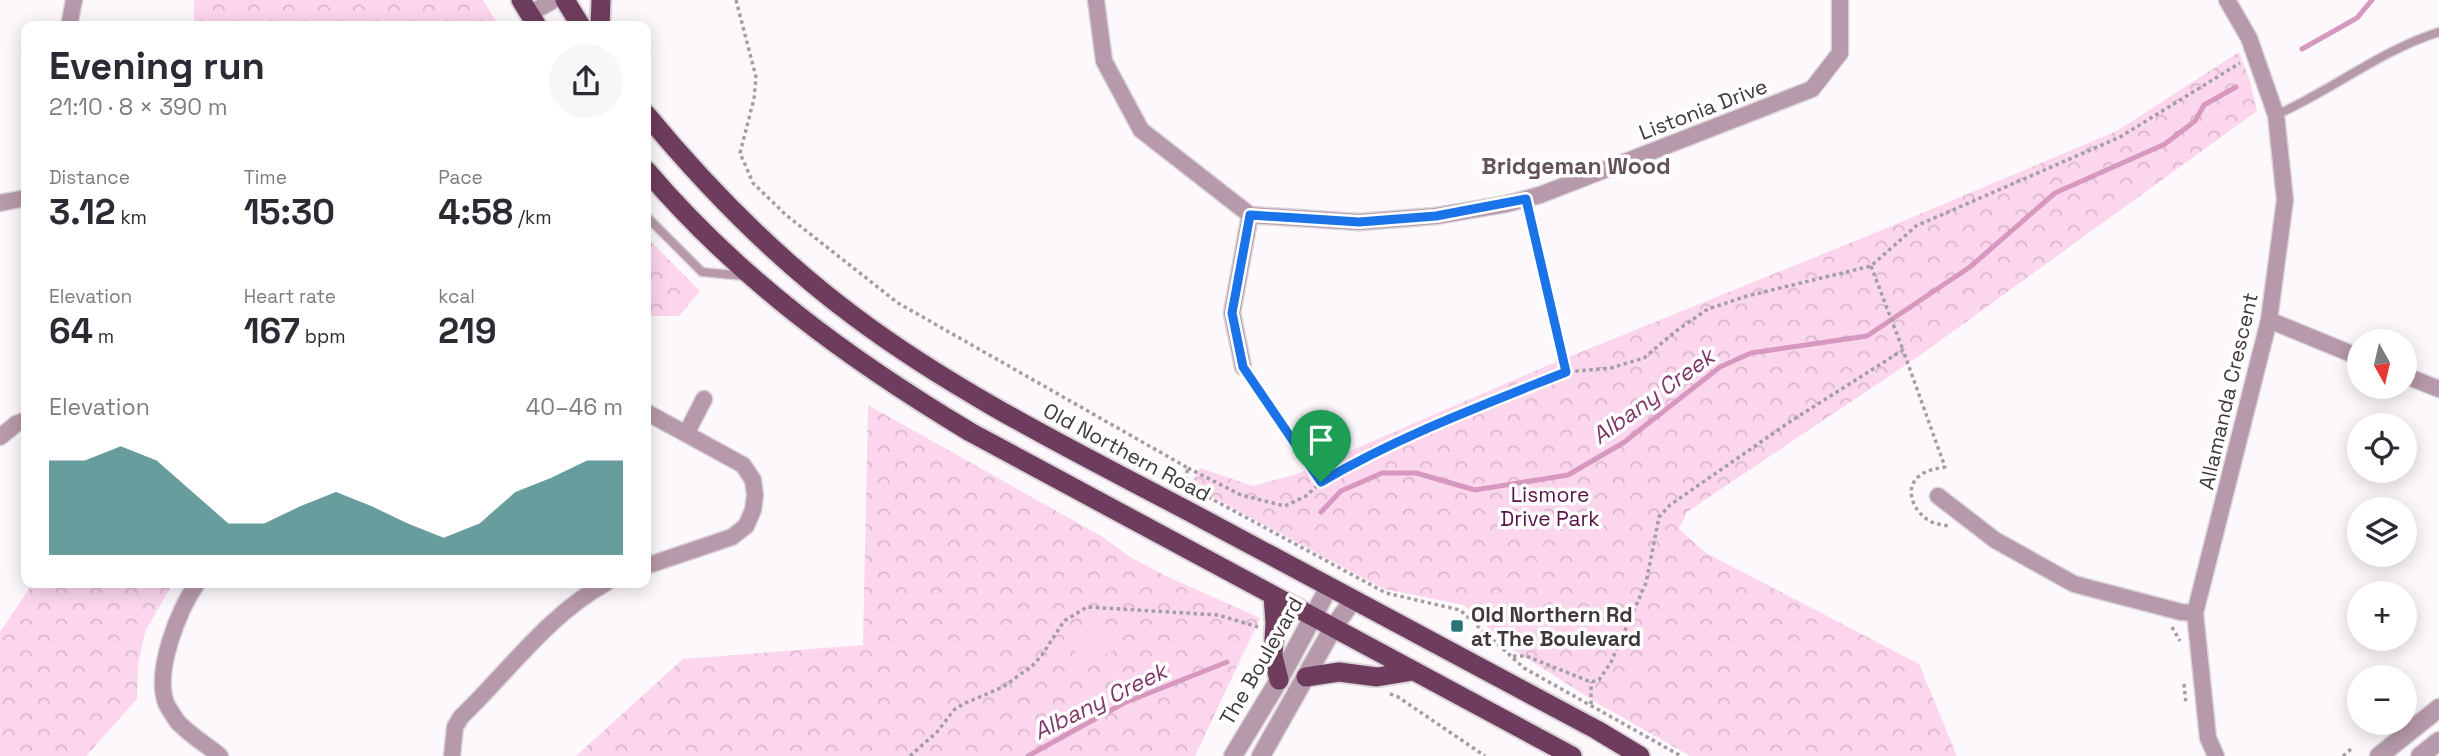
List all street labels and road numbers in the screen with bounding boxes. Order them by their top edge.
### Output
street label: Listonia Drive [1635,72,1771,146]
street label: Allamanda Crescent [2192,290,2264,492]
street label: Old Northern Road [1039,397,1215,507]
street label: The Boulevard [1213,592,1309,730]

